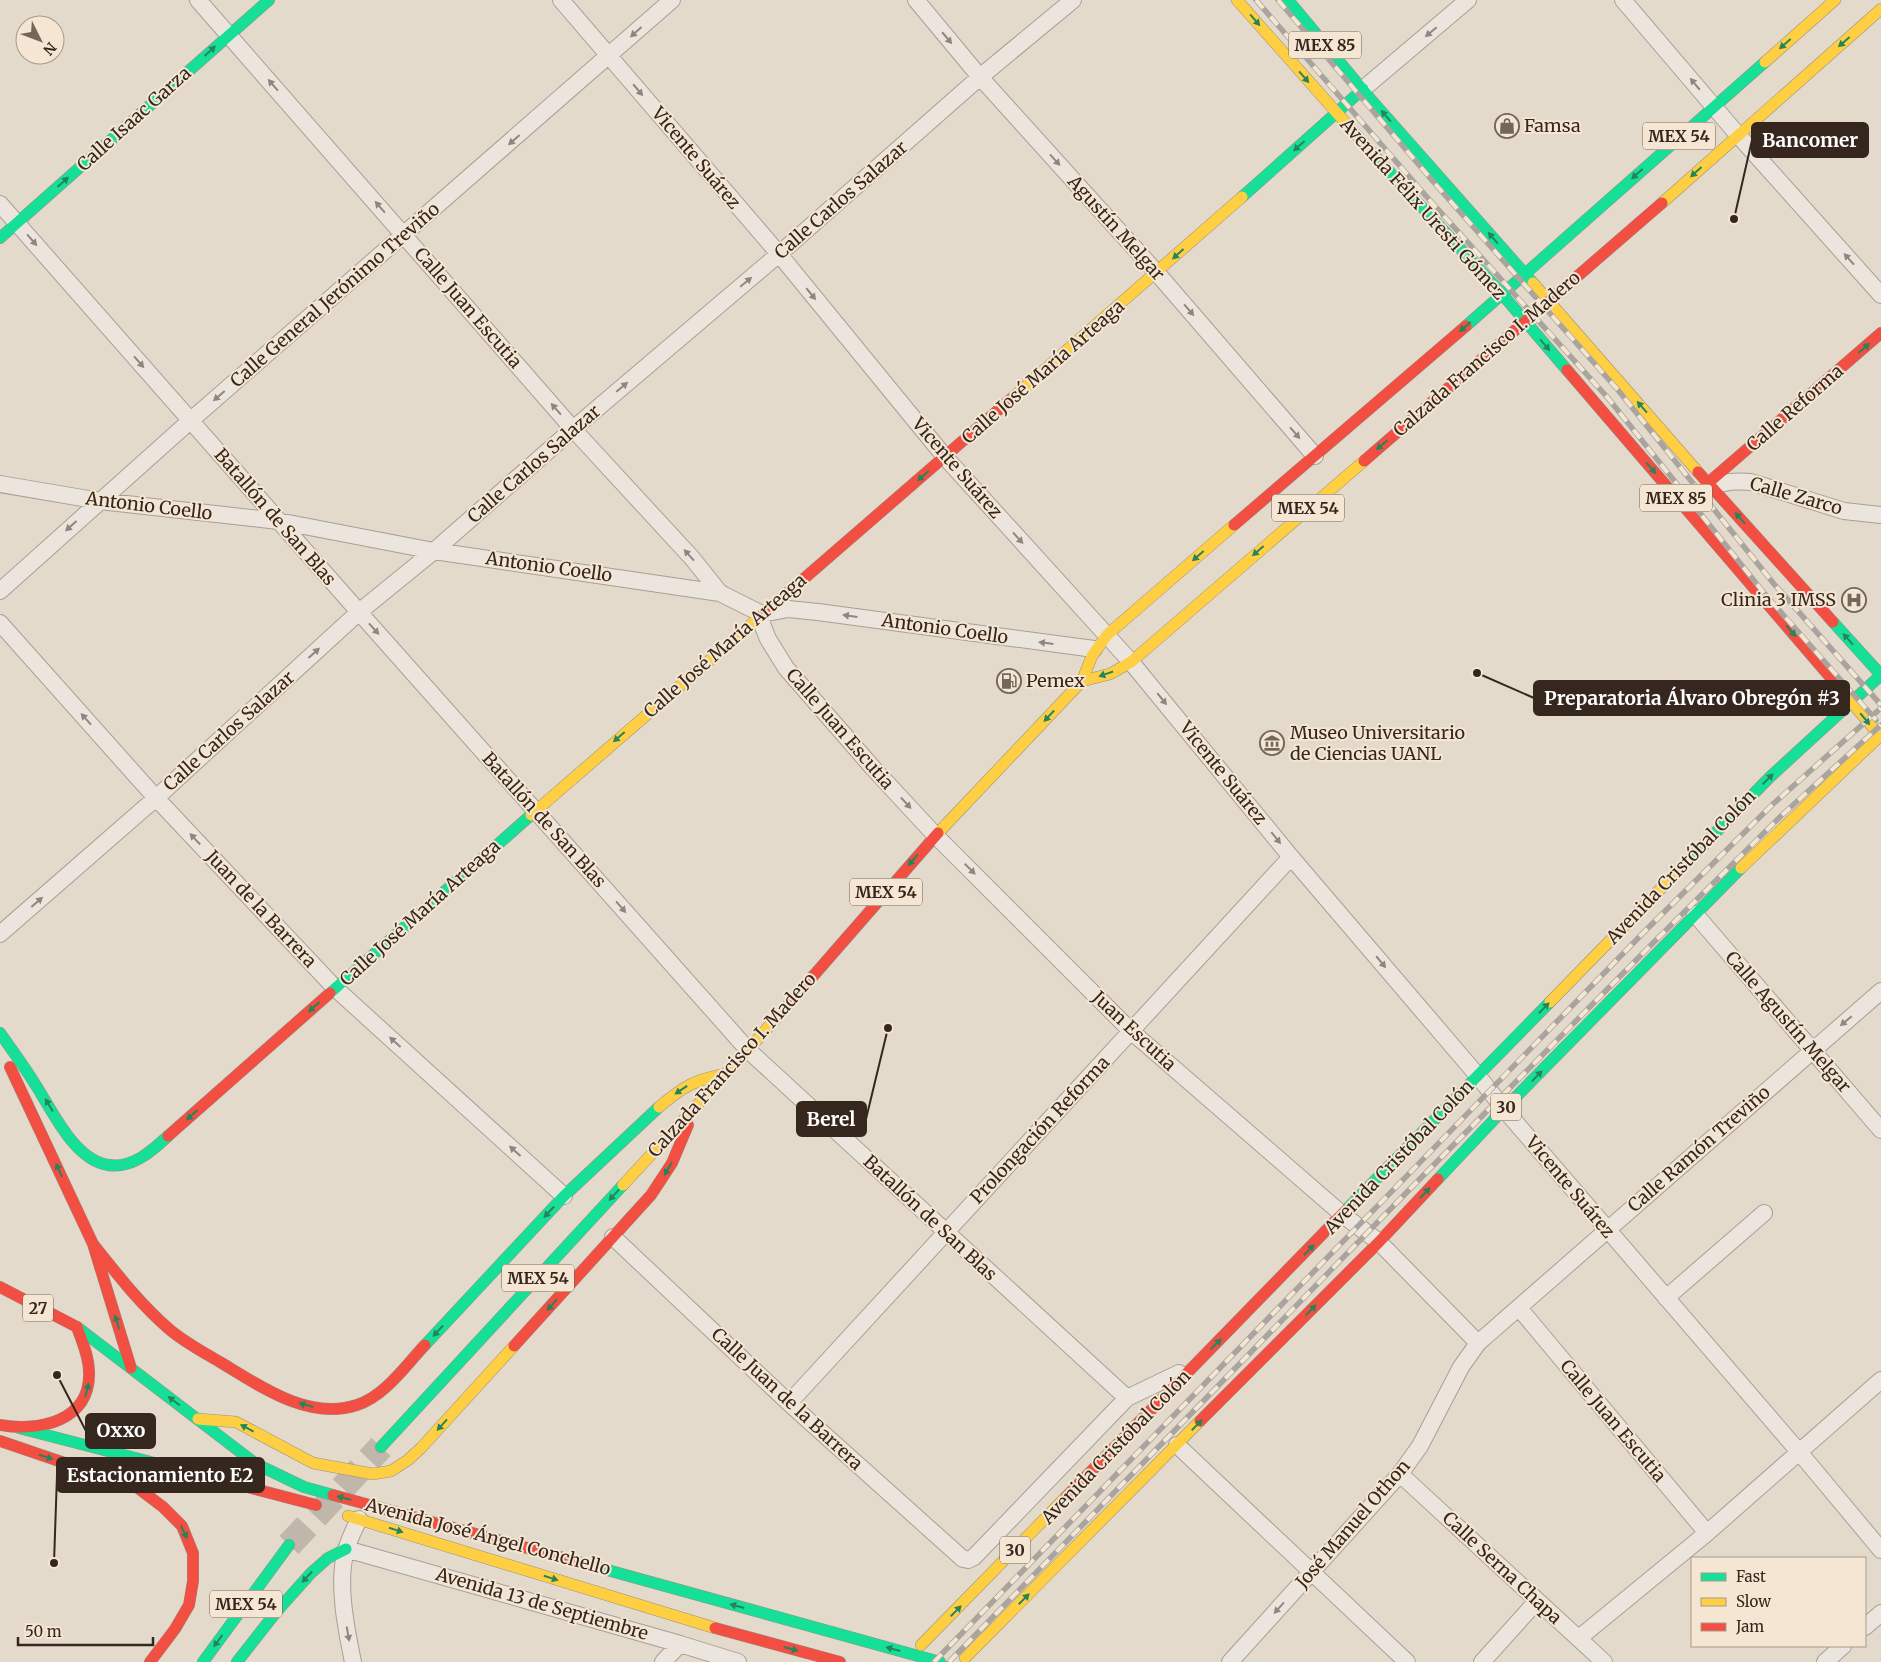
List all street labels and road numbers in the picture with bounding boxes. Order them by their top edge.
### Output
road number: MEX 85 [1289,32,1361,58]
street label: Calle Isaac Garza [72,61,196,176]
street label: Vicente Suárez [646,101,746,214]
street label: Avenida Félix Uresti Gómez [1335,112,1511,305]
road number: MEX 54 [1643,122,1715,150]
street label: Calle Carlos Salazar [769,136,912,264]
street label: Agustín Melgar [1062,169,1170,285]
street label: Calle General Jerónimo Treviño [225,197,444,392]
street label: Calle Juan Escutia [410,242,527,373]
street label: Calzada Francisco I. Madero [1388,266,1585,441]
street label: Calle José María Arteaga [957,294,1129,449]
street label: Calle Reforma [1742,359,1848,456]
street label: Calle Carlos Salazar [462,400,605,528]
street label: Vicente Suárez [907,412,1008,523]
street label: Batallón de San Blas [210,443,341,590]
street label: Calle Zarco [1747,471,1845,520]
road number: MEX 85 [1640,484,1712,512]
street label: Antonio Coello [83,486,214,525]
road number: MEX 54 [1272,494,1344,522]
street label: Antonio Coello [483,546,614,587]
street label: Calle José María Arteaga [639,568,811,723]
street label: Antonio Coello [879,608,1010,649]
street label: Calle Juan Escutia [782,663,899,794]
street label: Calle Carlos Salazar [158,666,299,796]
street label: Vicente Suárez [1174,716,1272,829]
street label: Batallón de San Blas [477,747,611,892]
street label: Avenida Cristóbal Colón [1600,785,1760,949]
street label: Calle José María Arteaga [335,834,505,991]
street label: Juan de la Barrera [200,844,322,972]
road number: MEX 54 [850,879,922,906]
street label: Calle Agustín Melgar [1721,946,1856,1097]
street label: Calzada Francisco I. Madero [643,968,821,1162]
street label: Juan Escutia [1087,985,1181,1076]
street label: Prolongación Reforma [965,1051,1114,1208]
street label: Avenida Cristóbal Colón [1318,1075,1478,1239]
street label: Calle Ramón Treviño [1623,1080,1775,1217]
road number: 30 [1491,1094,1521,1120]
street label: Vicente Suárez [1520,1130,1620,1243]
street label: Batallón de San Blas [859,1150,1002,1286]
road number: MEX 54 [502,1264,574,1292]
road number: 27 [23,1295,53,1322]
street label: Calle Juan de la Barrera [707,1322,868,1475]
street label: Calle Juan Escutia [1555,1355,1672,1487]
street label: Avenida Cristóbal Colón [1035,1365,1195,1529]
street label: José Manuel Othon [1290,1455,1415,1594]
street label: Avenida José Ángel Conchello [362,1492,613,1580]
street label: Calle Serna Chapa [1438,1506,1567,1629]
road number: 30 [1000,1536,1030,1564]
street label: Avenida 13 de Septiembre [432,1562,651,1645]
road number: MEX 54 [210,1590,282,1618]

